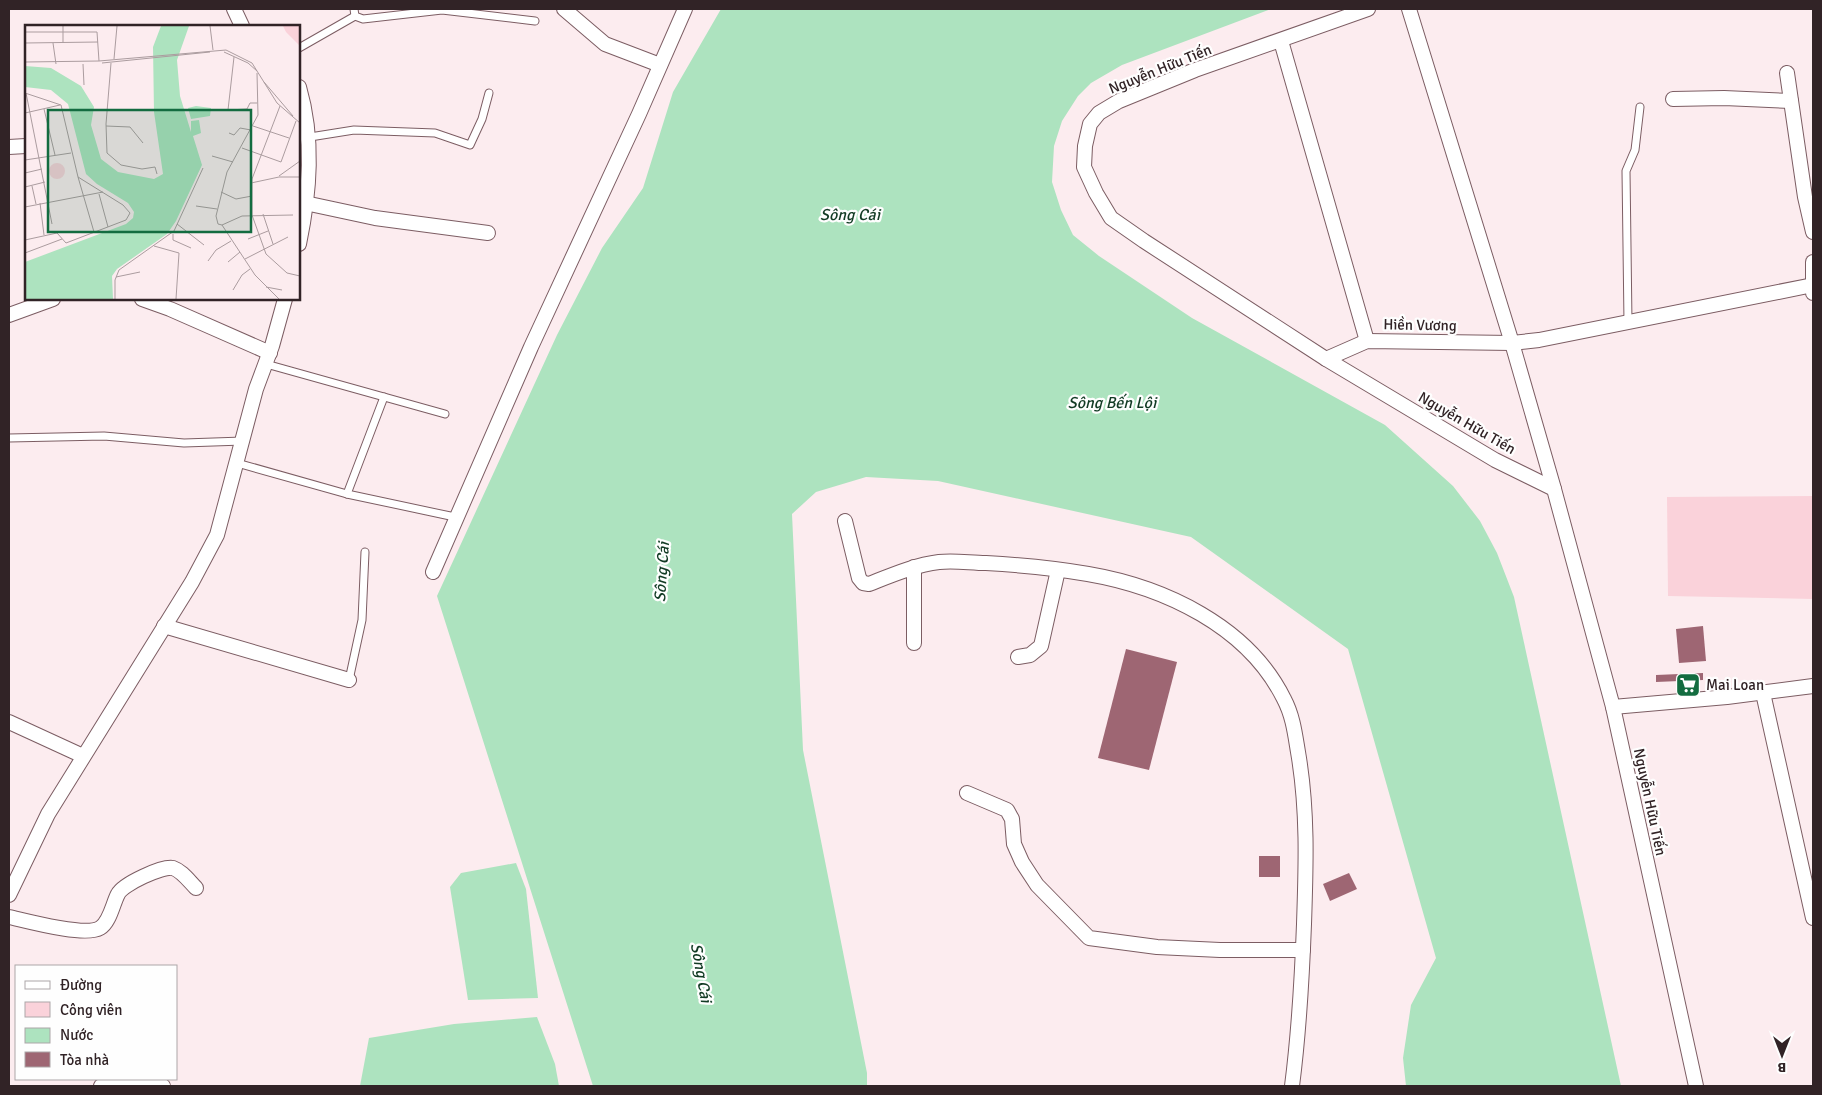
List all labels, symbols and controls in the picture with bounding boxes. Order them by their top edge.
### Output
inset map [25,25,300,300]
street label: Nguyễn Hữu Tiến [1106,39,1214,98]
water label: Sông Cái [820,205,882,225]
street label: Hiền Vương [1383,315,1457,335]
street label: Nguyễn Hữu Tiến [1415,387,1519,458]
water label: Sông Bến Lội [1068,393,1158,413]
water label: Sông Cái [650,540,674,603]
supermarket icon: Mai Loan [1675,672,1701,698]
place label: Mai Loan [1706,676,1764,694]
street label: Nguyễn Hữu Tiến [1630,746,1671,857]
water label: Sông Cái [686,942,716,1006]
legend [15,965,178,1080]
text: Đường [60,976,102,994]
text: Công viên [60,1001,123,1019]
text: Nước [60,1026,93,1044]
north arrow [1757,1030,1807,1080]
text: Tòa nhà [60,1051,109,1069]
text: B [1777,1059,1786,1076]

